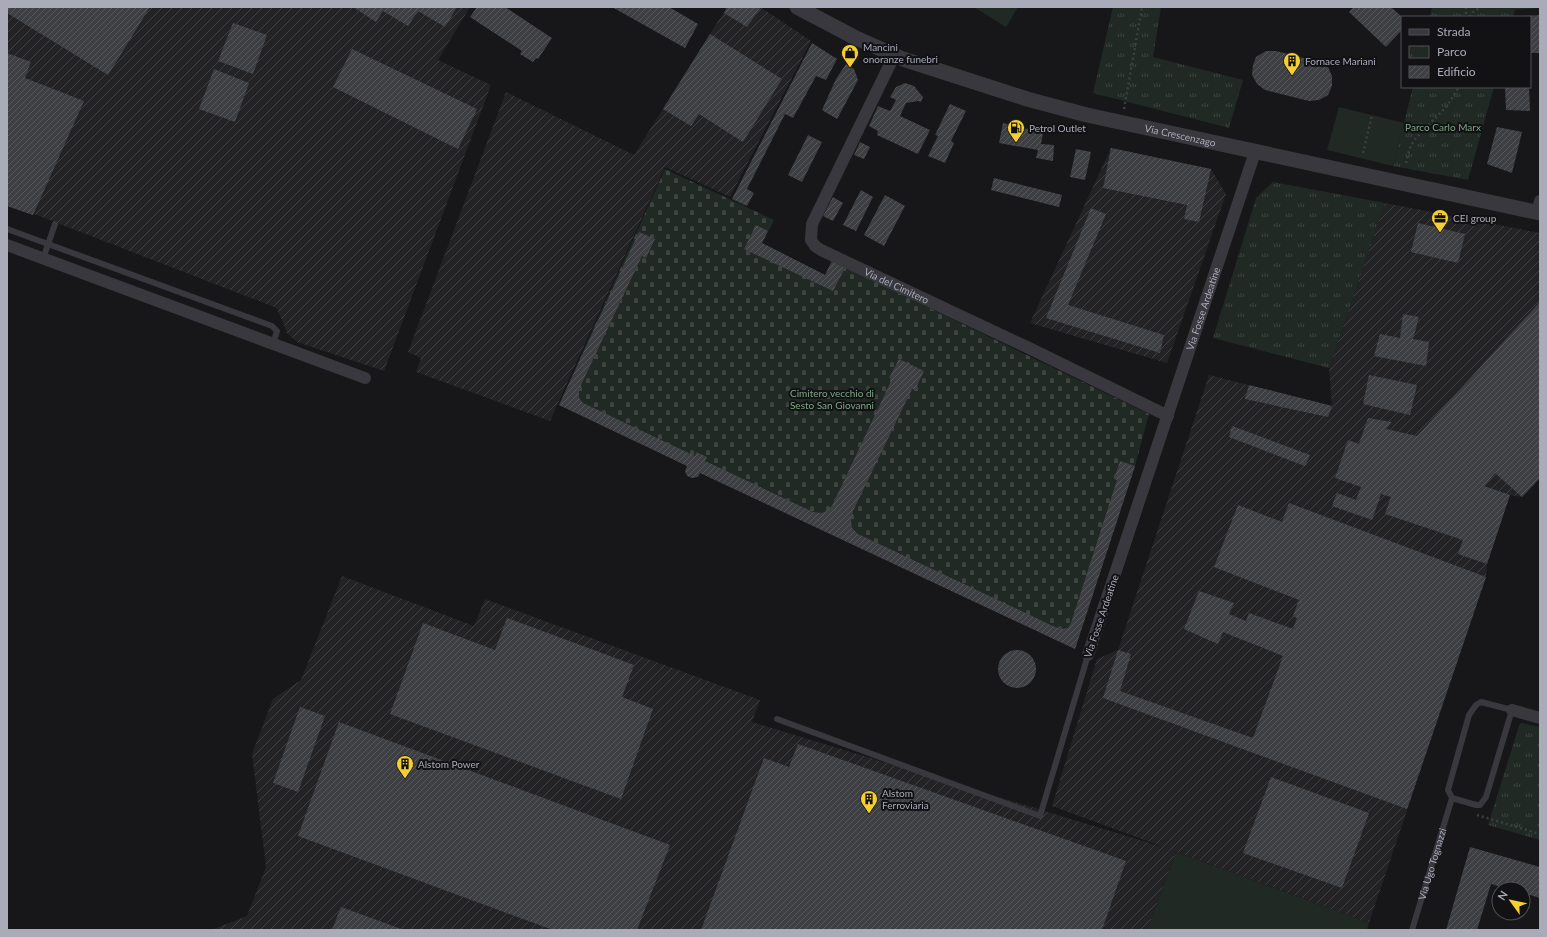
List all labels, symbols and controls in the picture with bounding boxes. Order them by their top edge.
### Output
legend [1401,16,1531,88]
text: Strada [1437,24,1470,39]
place label: Mancini onoranze funebri [863,41,938,65]
shop icon: Mancini onoranze funebri [840,43,860,68]
text: Parco [1437,44,1467,59]
building icon: Fornace Mariani [1282,51,1302,76]
place label: Fornace Mariani [1305,55,1376,67]
text: Edificio [1437,64,1476,79]
fuel station icon: Petrol Outlet [1006,118,1026,143]
park label: Parco Carlo Marx [1405,121,1481,133]
place label: Petrol Outlet [1029,122,1086,134]
street label: Via Crescenzago [1144,122,1217,149]
office icon: CEI group [1430,208,1450,233]
place label: CEI group [1453,212,1497,224]
street label: Via del Cimitero [862,265,931,306]
street label: Via Fosse Ardeatine [1184,265,1222,352]
park label: Cimitero vecchio di Sesto San Giovanni [790,387,874,411]
street label: Via Fosse Ardeatine [1081,573,1121,659]
building icon: Alstom Power [395,754,415,779]
place label: Alstom Power [418,758,480,770]
place label: Alstom Ferroviaria [882,787,929,811]
building icon: Alstom Ferroviaria [859,789,879,814]
street label: Via Ugo Tognazzi [1415,827,1449,901]
north arrow [1491,881,1531,921]
text: N [1494,888,1510,902]

